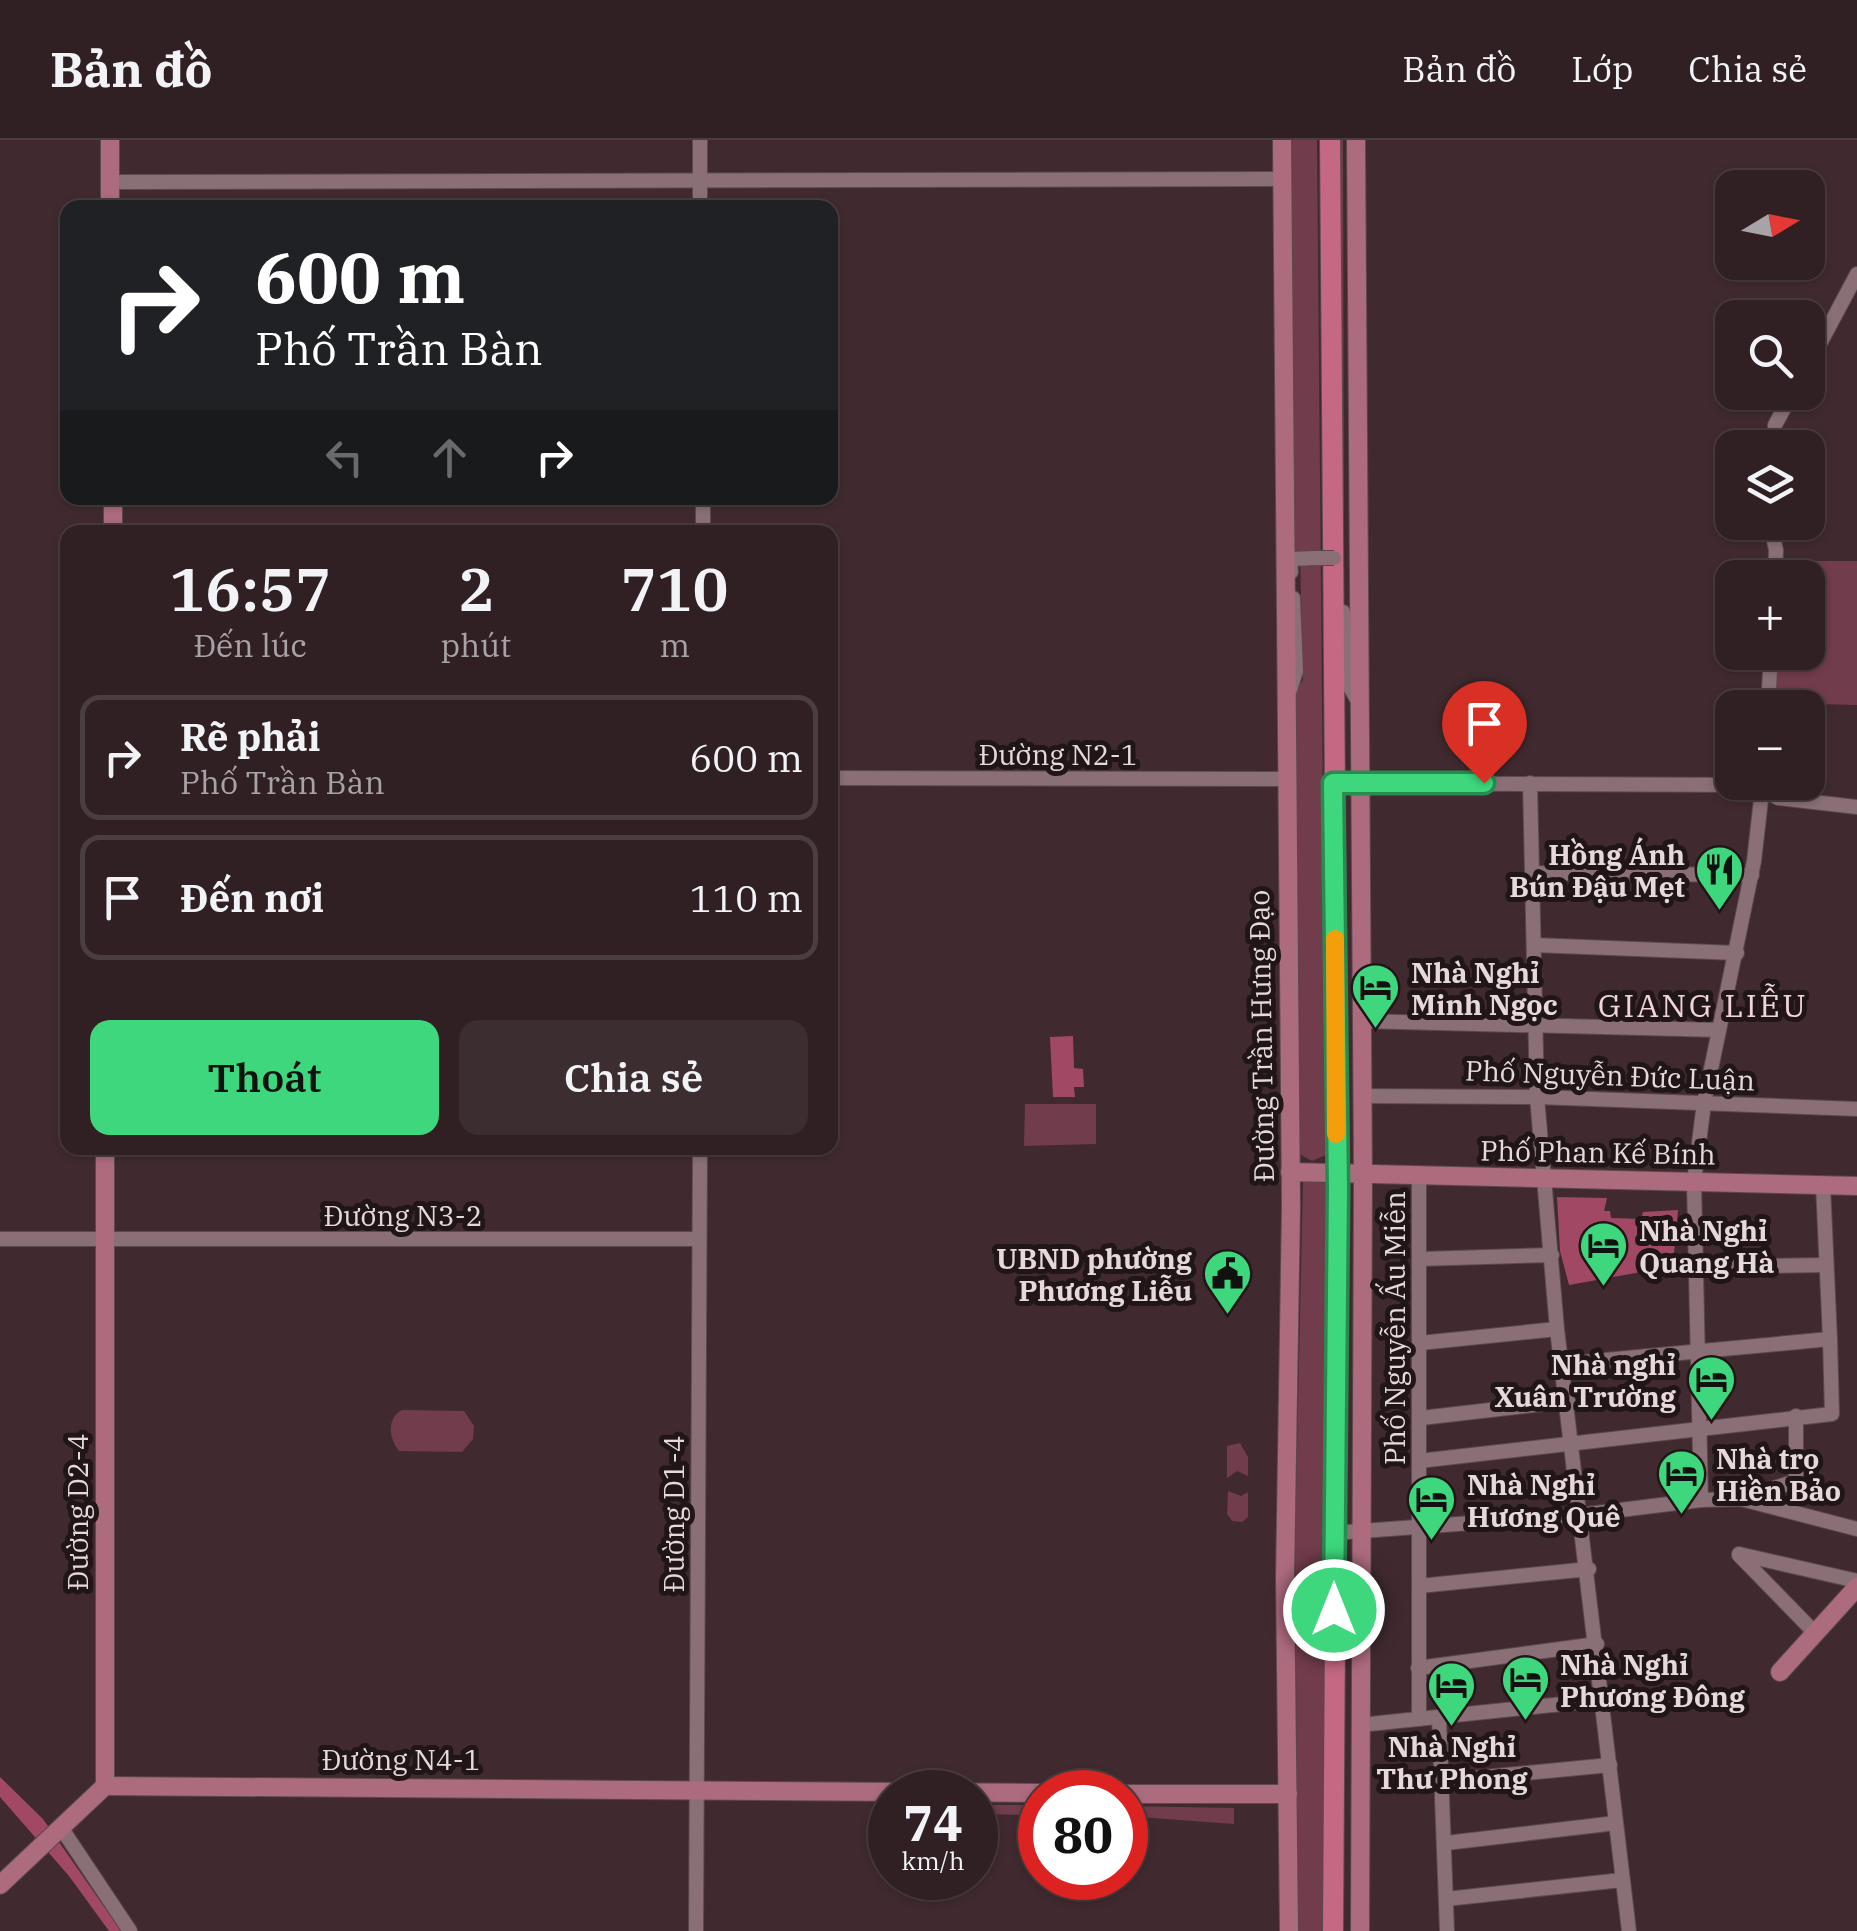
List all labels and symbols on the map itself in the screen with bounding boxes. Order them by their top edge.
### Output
north arrow [1715,170,1825,280]
pin [1442,681,1527,784]
street label: Đường N2-1 [979,736,1137,773]
place label: Hồng Ánh Bún Đậu Mẹt [1509,836,1685,905]
restaurant icon: Hồng Ánh Bún Đậu Mẹt [1694,844,1746,912]
street label: Đường Trần Hưng Đạo [1240,890,1282,1182]
place label: Nhà Nghỉ Minh Ngọc [1411,954,1558,1023]
hotel icon: Nhà Nghỉ Minh Ngọc [1350,962,1402,1030]
district label: GIANG LIỄU [1598,983,1808,1026]
street label: Phố Nguyễn Đức Luận [1464,1051,1756,1099]
street label: Phố Phan Kế Bính [1480,1131,1716,1173]
street label: Phố Nguyễn Ấu Miễn [1374,1191,1413,1465]
street label: Đường N3-2 [324,1197,482,1234]
place label: Nhà Nghỉ Quang Hà [1639,1212,1774,1281]
hotel icon: Nhà Nghỉ Quang Hà [1578,1220,1630,1288]
place label: UBND phường Phương Liễu [996,1240,1193,1309]
public building icon: UBND phường Phương Liễu [1201,1248,1253,1316]
place label: Nhà nghỉ Xuân Trường [1494,1346,1677,1415]
hotel icon: Nhà nghỉ Xuân Trường [1685,1354,1737,1422]
street label: Đường D2-4 [59,1434,96,1590]
street label: Đường D1-4 [655,1436,692,1592]
place label: Nhà trọ Hiền Bảo [1716,1440,1841,1509]
hotel icon: Nhà trọ Hiền Bảo [1655,1448,1707,1516]
place label: Nhà Nghỉ Hương Quê [1467,1466,1621,1535]
hotel icon: Nhà Nghỉ Hương Quê [1406,1474,1458,1542]
position arrow [1282,1558,1386,1662]
place label: Nhà Nghỉ Phương Đông [1560,1646,1746,1715]
hotel icon: Nhà Nghỉ Phương Đông [1499,1654,1551,1722]
hotel icon: Nhà Nghỉ Thư Phong [1426,1660,1478,1728]
place label: Nhà Nghỉ Thư Phong [1376,1728,1528,1797]
street label: Đường N4-1 [322,1741,480,1778]
speed limit sign: 80 [1018,1770,1148,1900]

